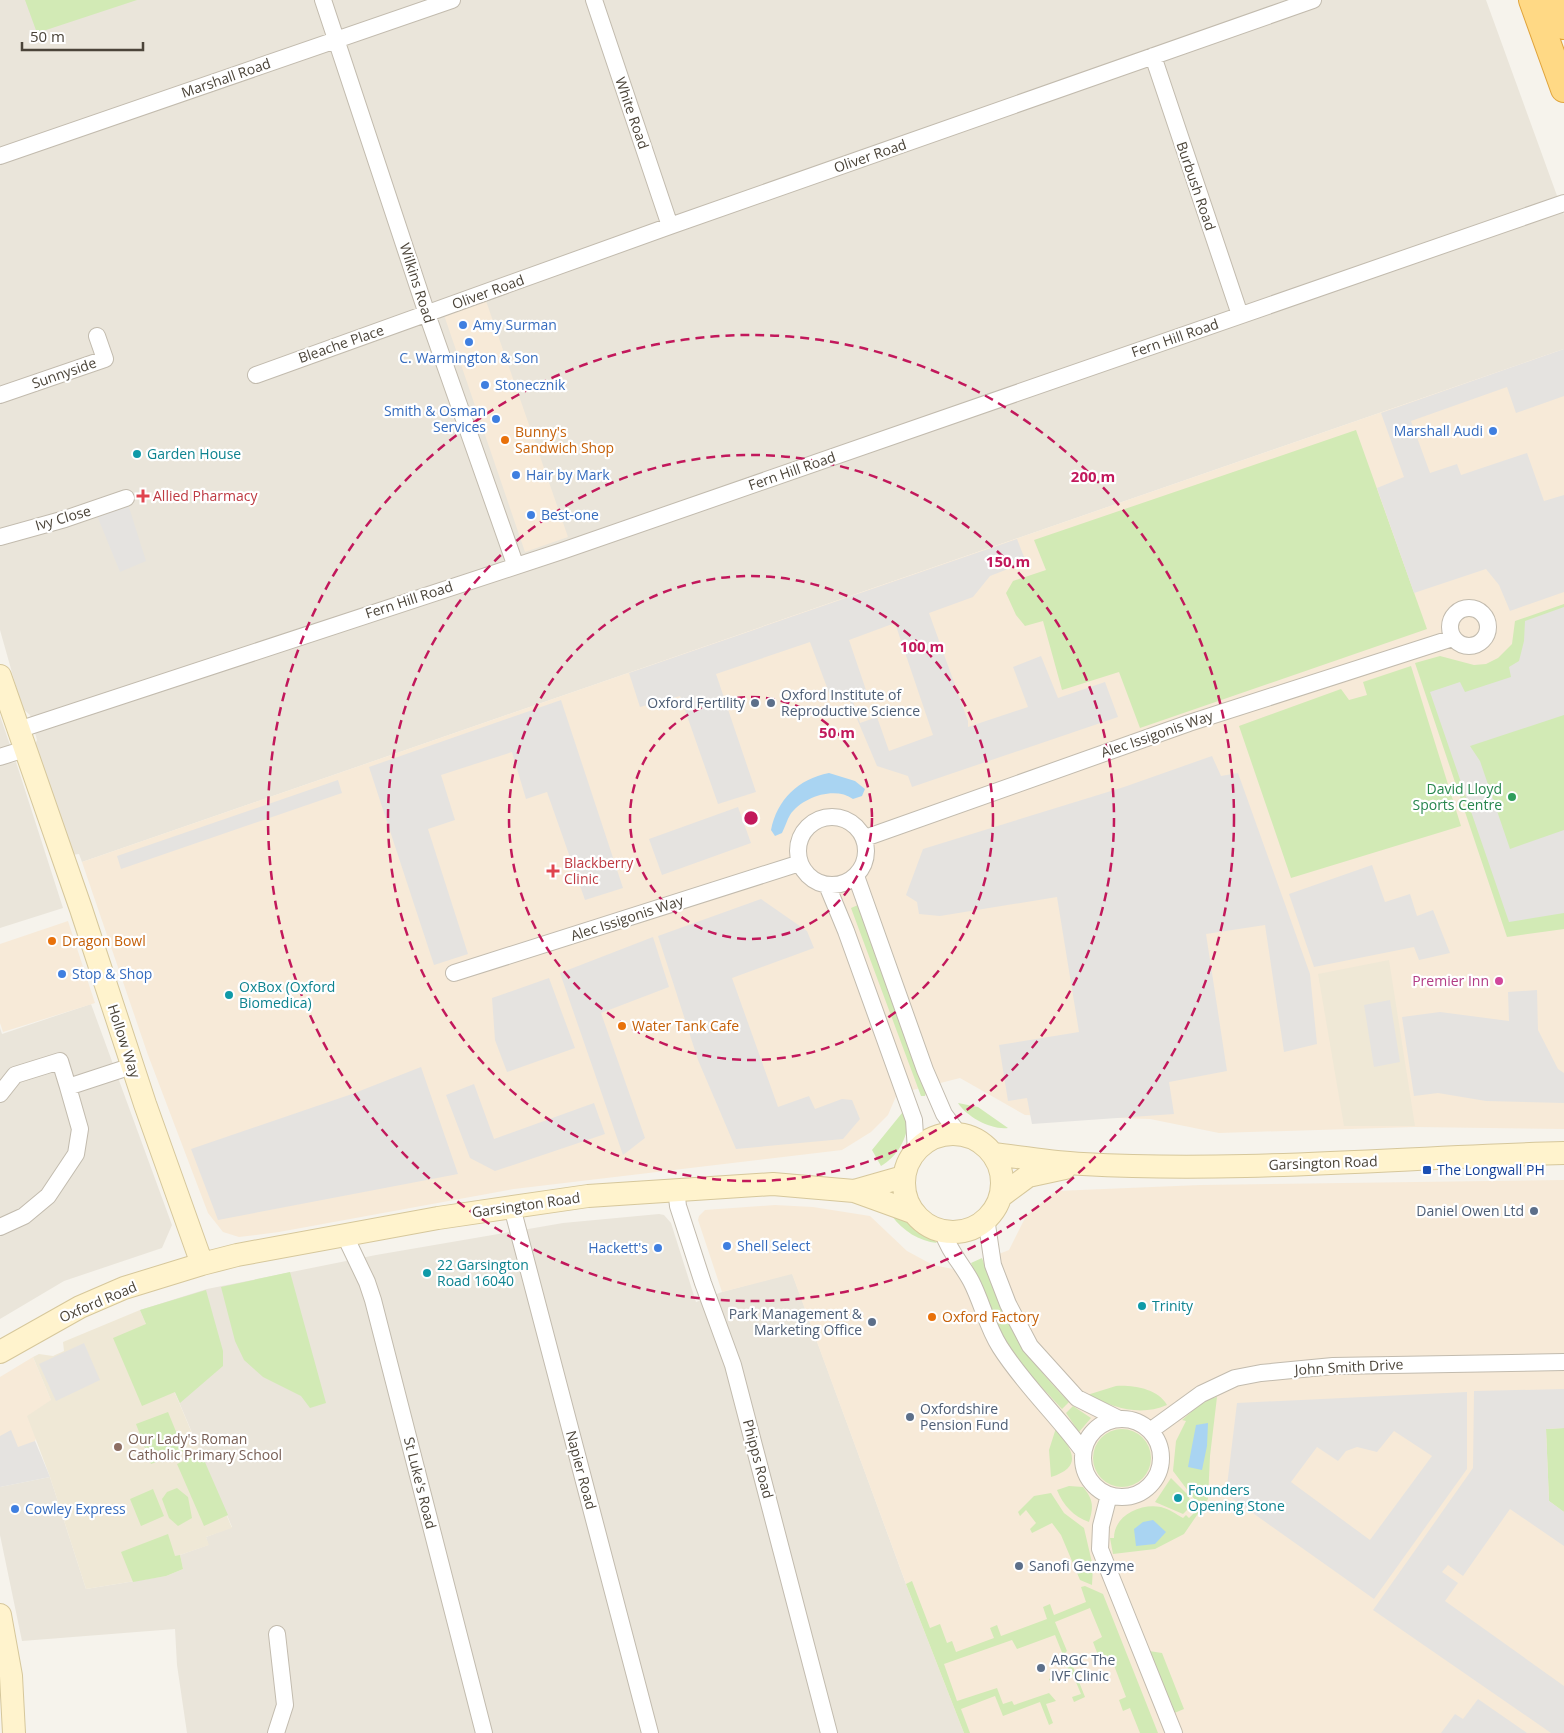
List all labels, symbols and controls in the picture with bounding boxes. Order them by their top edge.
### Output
scale bar [22,20,144,52]
text: 50 m [30,26,65,46]
street label: Marshall Road [179,53,273,102]
street label: White Road [611,74,654,151]
street label: Oliver Road [831,134,909,177]
street label: Burbush Road [1172,139,1221,233]
street label: Wilkins Road [396,240,439,325]
street label: Oliver Road [449,270,527,313]
street label: Fern Hill Road [1129,314,1221,361]
place label: Amy Surman [473,315,557,334]
marker: Amy Surman [457,319,469,331]
street label: Bleache Place [296,320,386,367]
marker: C. Warmington & Son [463,336,475,348]
place label: C. Warmington & Son [399,348,539,367]
street label: Sunnyside [29,353,99,392]
place label: Stonecznik [495,375,566,394]
marker: Stonecznik [479,379,491,391]
place label: Smith & Osman Services [384,401,486,436]
marker: Smith & Osman Services [490,413,502,425]
place label: Marshall Audi [1394,421,1483,440]
place label: Bunny's Sandwich Shop [515,422,614,457]
marker: Marshall Audi [1487,425,1499,437]
marker: Bunny's Sandwich Shop [499,434,511,446]
place label: Garden House [147,444,241,463]
street label: Fern Hill Road [746,447,838,494]
marker: Garden House [131,448,143,460]
place label: Hair by Mark [526,465,610,484]
text: 200 m [1071,466,1115,486]
marker: Hair by Mark [510,469,522,481]
place label: Allied Pharmacy [153,486,258,505]
marker: Allied Pharmacy [137,490,149,502]
street label: Ivy Close [33,501,93,534]
place label: Best-one [541,505,599,524]
marker: Best-one [525,509,537,521]
text: 150 m [986,551,1030,571]
street label: Fern Hill Road [363,576,455,623]
text: 100 m [900,636,944,656]
place label: Oxford Institute of Reproductive Science [781,685,920,720]
place label: Oxford Fertility [647,693,746,712]
marker: Oxford Fertility [749,697,761,709]
marker: Oxford Institute of Reproductive Science [765,697,777,709]
street label: Alec Issigonis Way [1098,705,1216,762]
text: 50 m [819,722,855,742]
place label: David Lloyd Sports Centre [1412,779,1502,814]
marker: David Lloyd Sports Centre [1506,791,1518,803]
centre of rings [742,809,760,827]
place label: Blackberry Clinic [564,853,634,888]
marker: Blackberry Clinic [546,864,560,878]
street label: Alec Issigonis Way [568,890,687,945]
place label: Dragon Bowl [62,931,146,950]
marker: Dragon Bowl [46,935,58,947]
place label: Stop & Shop [72,964,152,983]
marker: Stop & Shop [56,968,68,980]
place label: Premier Inn [1412,971,1489,990]
marker: Premier Inn [1493,975,1505,987]
place label: OxBox (Oxford Biomedica) [239,977,335,1012]
marker: OxBox (Oxford Biomedica) [223,989,235,1001]
street label: Hollow Way [104,1002,146,1081]
place label: Water Tank Cafe [632,1016,739,1035]
marker: Water Tank Cafe [616,1020,628,1032]
street label: Garsington Road [1268,1151,1378,1174]
place label: The Longwall PH [1437,1160,1545,1179]
marker: The Longwall PH [1421,1164,1433,1176]
street label: Garsington Road [471,1188,581,1222]
place label: Daniel Owen Ltd [1416,1201,1524,1220]
marker: Daniel Owen Ltd [1528,1205,1540,1217]
place label: Shell Select [737,1236,810,1255]
place label: Hackett's [588,1238,648,1257]
marker: Shell Select [721,1240,733,1252]
marker: Hackett's [652,1242,664,1254]
place label: 22 Garsington Road 16040 [437,1255,529,1290]
marker: 22 Garsington Road 16040 [421,1267,433,1279]
street label: Oxford Road [56,1277,140,1326]
place label: Trinity [1152,1296,1194,1315]
marker: Trinity [1136,1300,1148,1312]
place label: Park Management & Marketing Office [729,1304,863,1339]
place label: Oxford Factory [942,1307,1040,1326]
marker: Oxford Factory [926,1311,938,1323]
marker: Park Management & Marketing Office [866,1316,878,1328]
street label: John Smith Drive [1292,1354,1404,1379]
place label: Oxfordshire Pension Fund [920,1399,1009,1434]
marker: Oxfordshire Pension Fund [904,1411,916,1423]
street label: Phipps Road [739,1417,778,1501]
street label: Napier Road [562,1428,601,1511]
place label: Our Lady's Roman Catholic Primary School [128,1429,282,1464]
street label: St Luke's Road [400,1435,441,1531]
marker: Our Lady's Roman Catholic Primary School [112,1441,124,1453]
place label: Founders Opening Stone [1188,1480,1285,1515]
marker: Founders Opening Stone [1172,1492,1184,1504]
place label: Cowley Express [25,1499,126,1518]
marker: Cowley Express [9,1503,21,1515]
place label: Sanofi Genzyme [1029,1556,1135,1575]
marker: Sanofi Genzyme [1013,1560,1025,1572]
place label: ARGC The IVF Clinic [1051,1650,1115,1685]
marker: ARGC The IVF Clinic [1035,1662,1047,1674]

